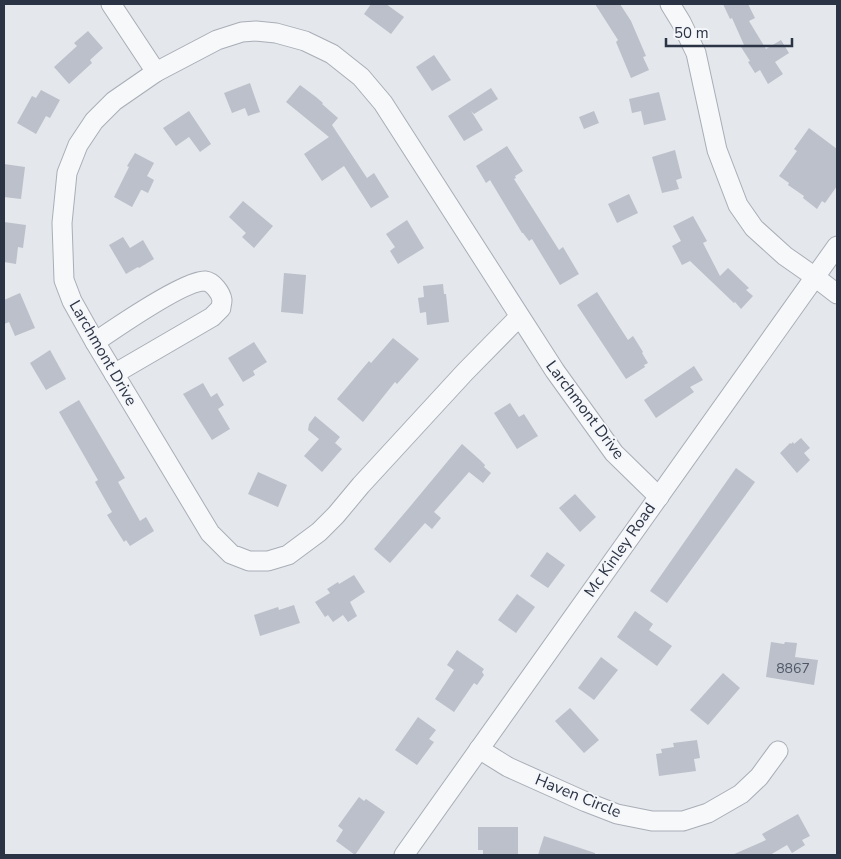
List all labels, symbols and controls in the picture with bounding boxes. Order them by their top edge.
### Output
scale bar [666,15,792,47]
text: 50 m [674,23,709,43]
street label: Larchmont Drive [64,296,142,410]
street label: Larchmont Drive [541,356,629,464]
street label: Mc Kinley Road [579,498,661,602]
house number: 8867 [776,659,810,678]
street label: Haven Circle [532,769,624,823]

